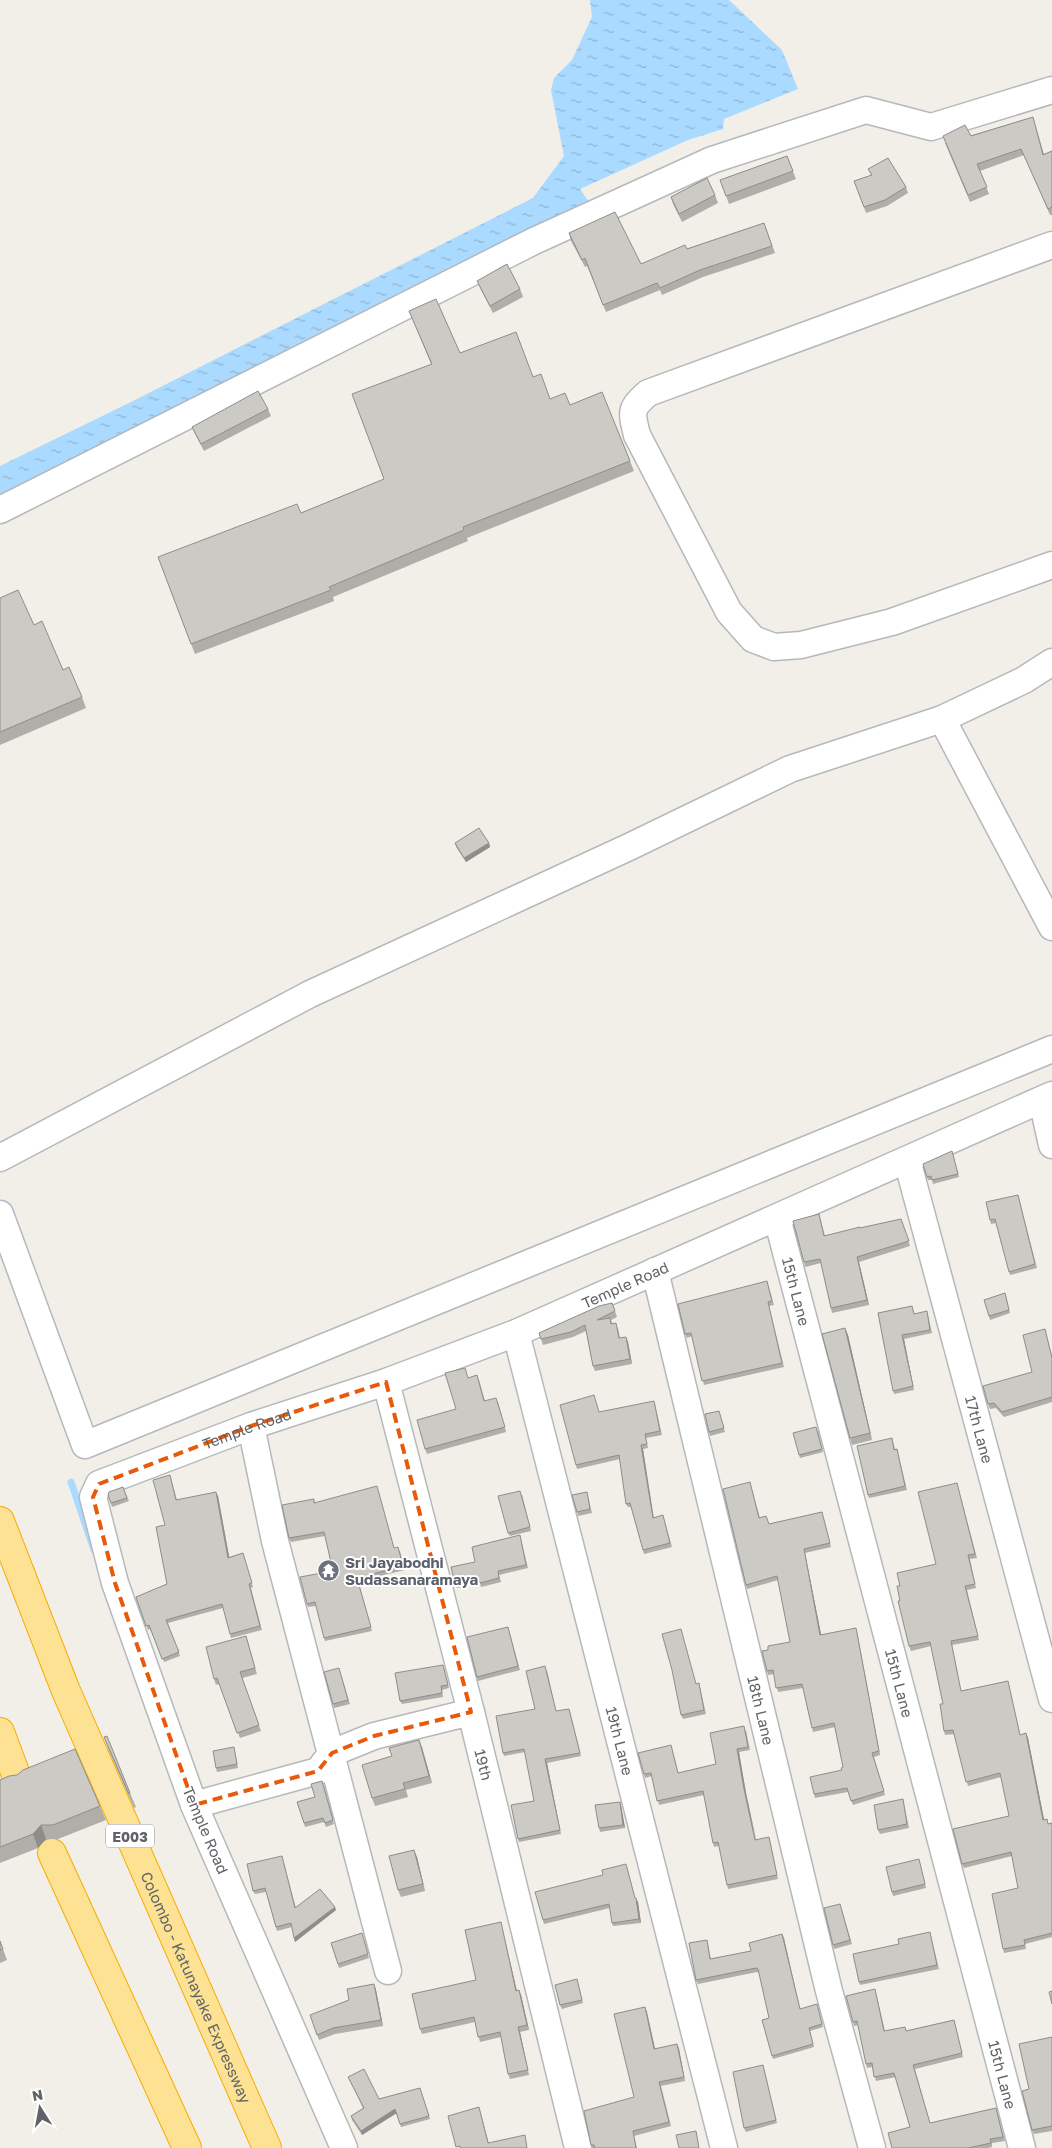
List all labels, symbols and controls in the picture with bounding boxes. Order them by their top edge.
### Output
street label: 15th Lane [779,1255,814,1328]
street label: Temple Road [579,1257,671,1312]
street label: 17th Lane [962,1394,997,1466]
street label: Temple Road [200,1405,294,1453]
place label: Sri Jayabodhi Sudassanaramaya [345,1553,479,1588]
temple icon: Sri Jayabodhi Sudassanaramaya [317,1559,341,1583]
street label: 15th Lane [882,1647,917,1720]
street label: 18th Lane [744,1674,778,1747]
street label: 19th Lane [603,1705,638,1778]
street label: 19th [471,1747,496,1782]
street label: Temple Road [180,1784,232,1876]
road number: E003 [106,1824,154,1848]
street label: Colombo - Katunayake Expressway [137,1869,255,2106]
street label: 15th Lane [985,2039,1020,2111]
north arrow [15,2083,65,2133]
text: N [31,2085,44,2104]

